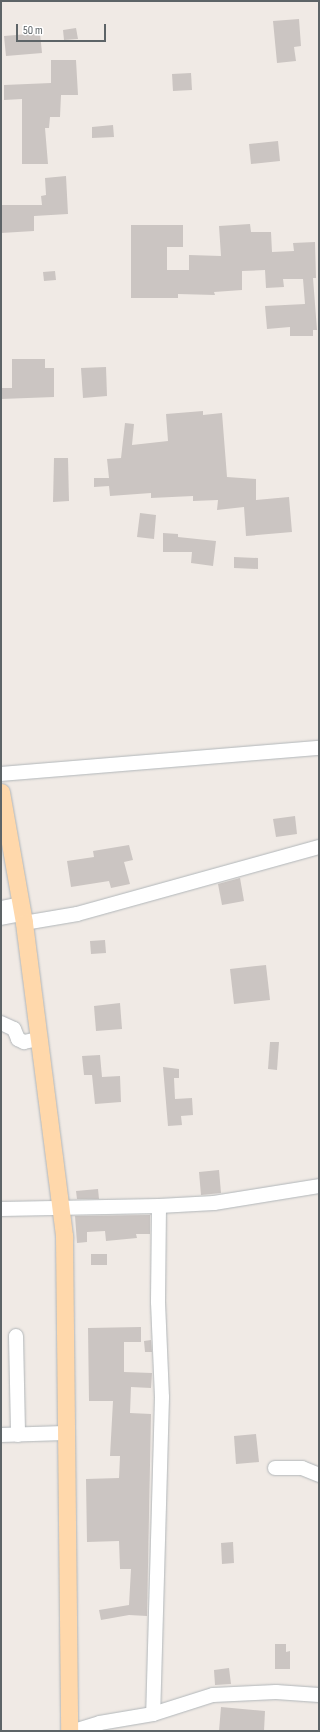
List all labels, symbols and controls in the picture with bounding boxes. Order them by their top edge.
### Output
scale bar [18,16,108,42]
text: 50 m [23,23,43,38]

